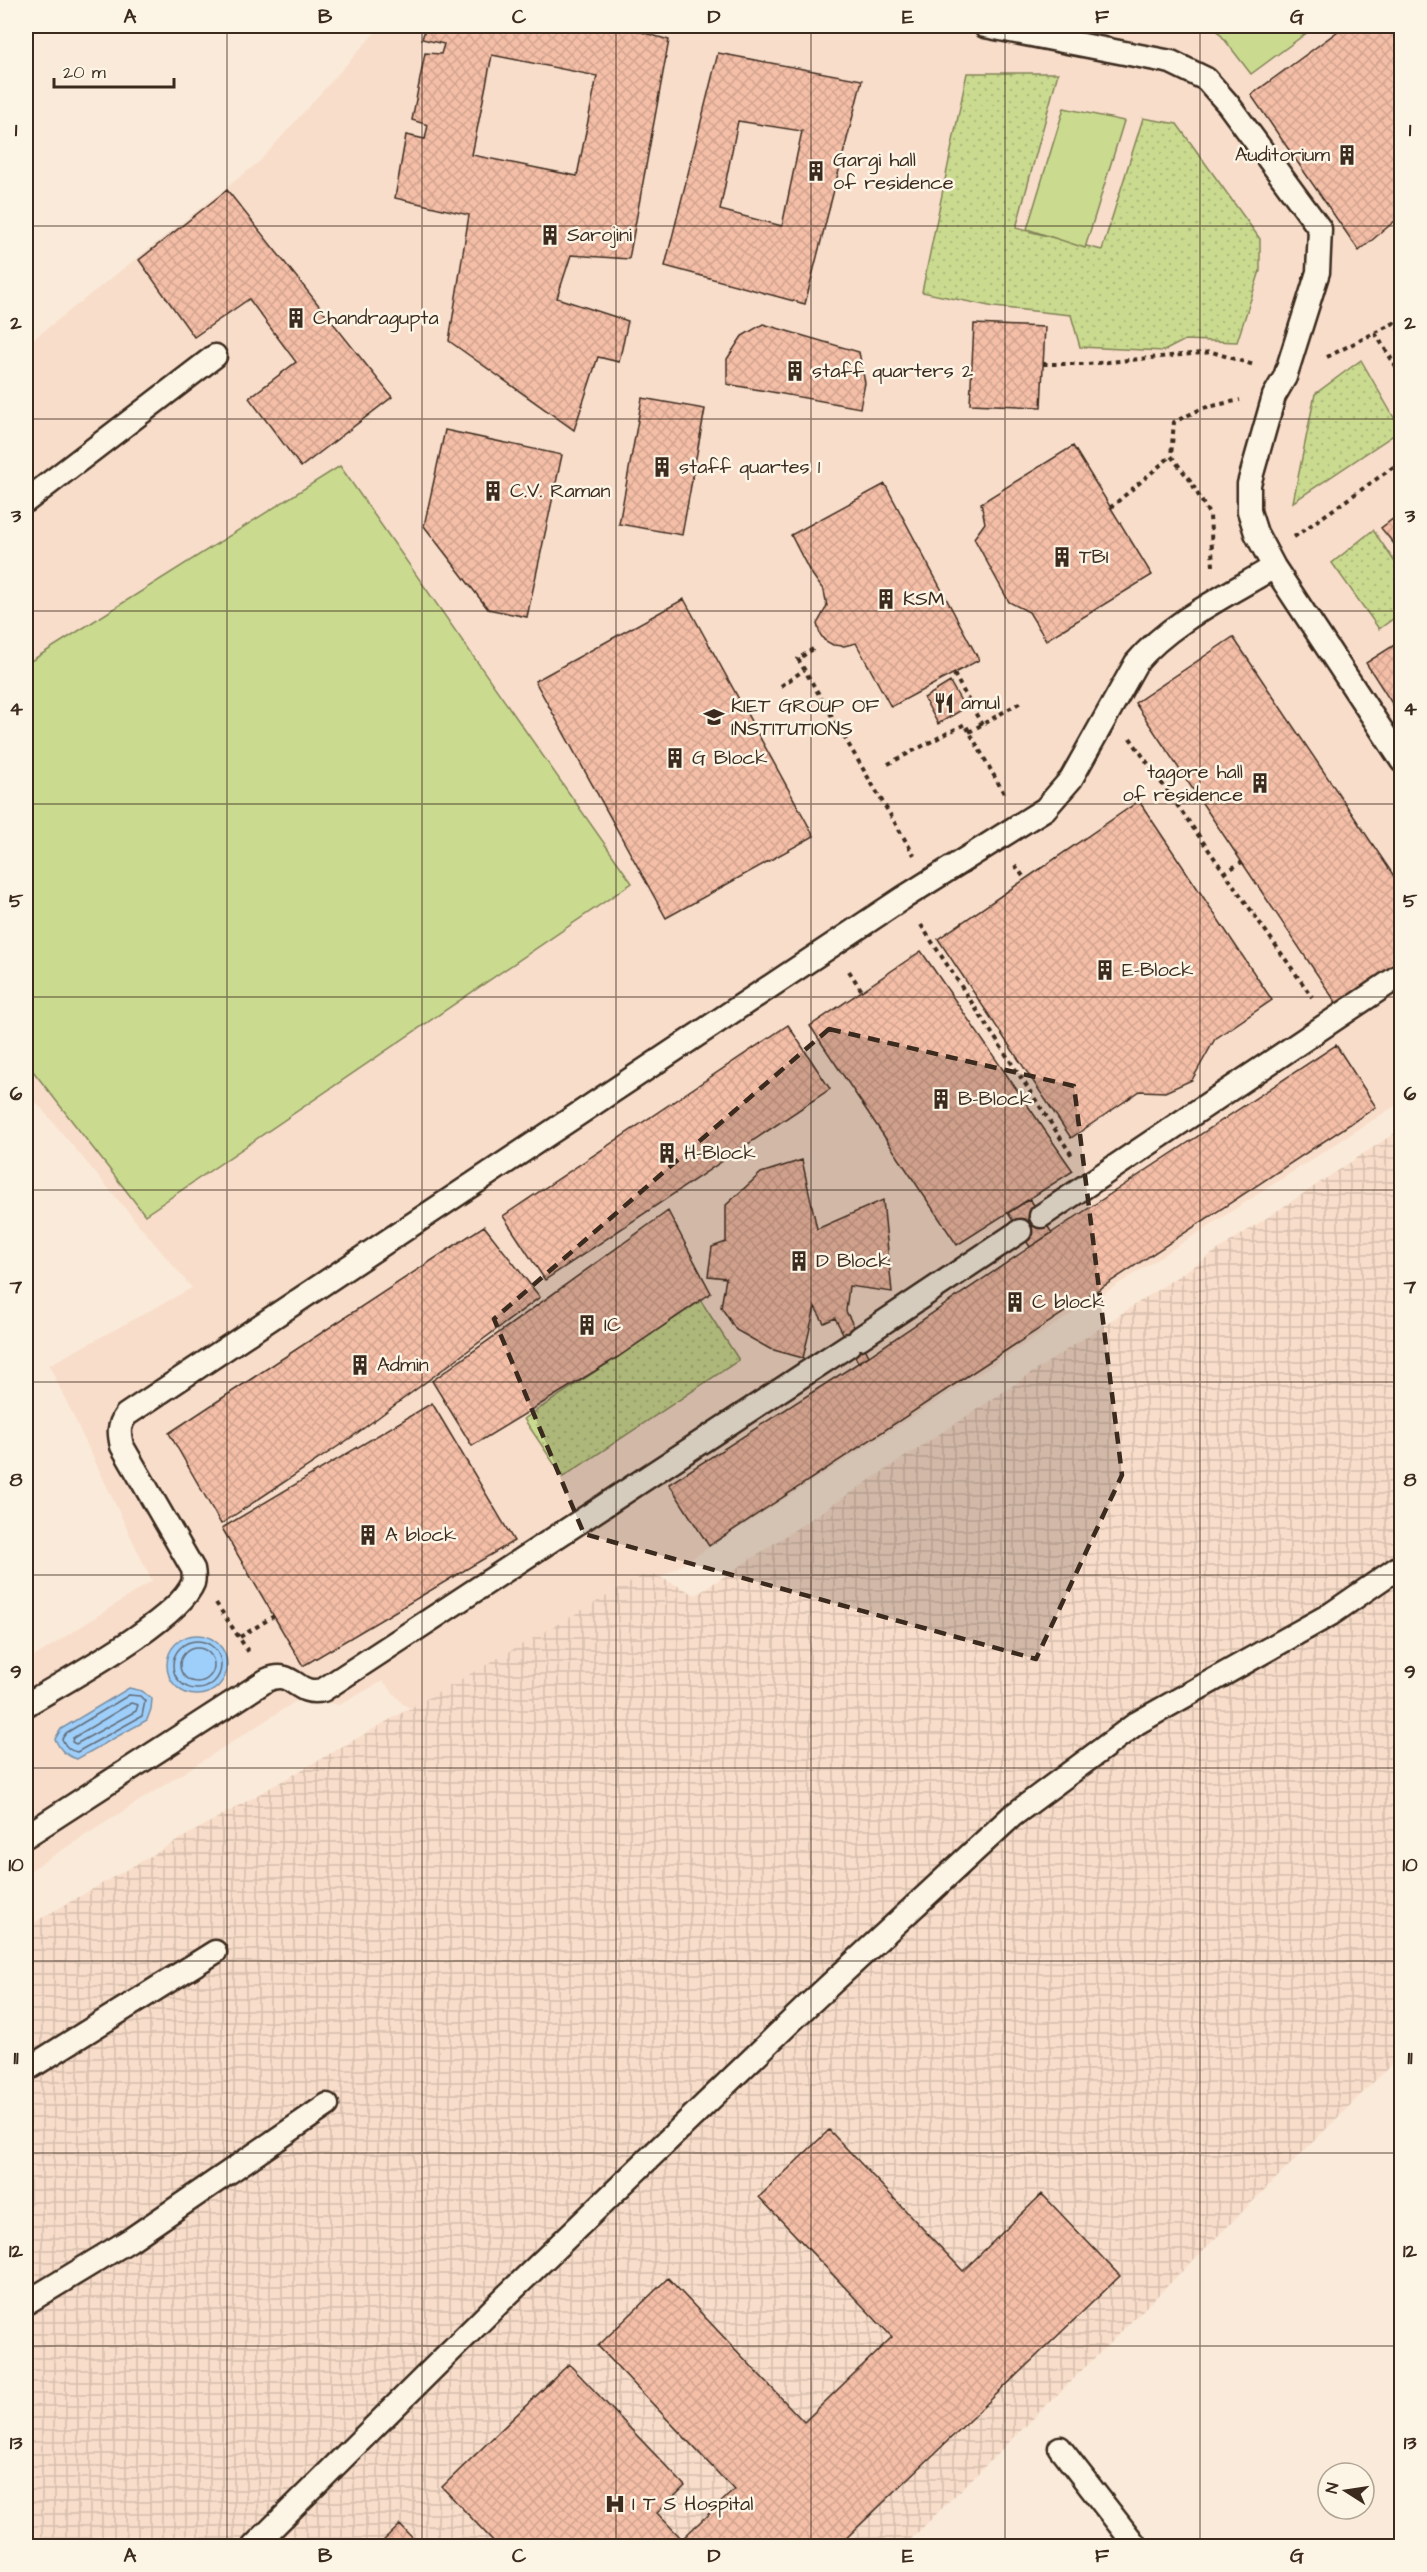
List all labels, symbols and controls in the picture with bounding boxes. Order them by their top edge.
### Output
text: A [124,3,137,31]
text: B [318,3,333,31]
text: C [512,3,527,31]
text: D [708,3,721,31]
text: E [902,3,914,31]
text: F [1095,3,1110,31]
text: G [1290,3,1304,31]
scale bar [54,51,174,89]
text: 20 m [63,60,106,85]
text: 1 [15,116,18,144]
text: 1 [1409,116,1412,144]
place label: Auditorium [1235,141,1330,169]
building icon: Auditorium [1335,143,1359,167]
place label: Gargi hall of residence [833,146,954,197]
building icon: Gargi hall of residence [804,159,828,183]
place label: Sarojini [567,221,632,249]
building icon: Sarojini [538,223,562,247]
place label: Chandragupta [313,304,439,333]
building icon: Chandragupta [284,306,308,330]
text: 2 [9,309,22,337]
text: 2 [1403,309,1416,337]
place label: staff quarters 2 [812,357,974,385]
building icon: staff quarters 2 [783,359,807,383]
place label: staff quartes 1 [679,453,821,481]
building icon: staff quartes 1 [650,455,674,479]
place label: C.V. Raman [510,477,611,505]
building icon: C.V. Raman [481,479,505,503]
text: 3 [10,502,22,530]
text: 3 [1404,502,1416,530]
place label: TBI [1079,543,1109,571]
building icon: TBI [1050,545,1074,569]
place label: KSM [903,585,945,613]
building icon: KSM [874,587,898,611]
place label: amul [961,689,1000,717]
restaurant icon: amul [932,691,956,715]
place label: KIET GROUP OF INSTITUTIONS [731,692,879,743]
text: 4 [9,695,23,723]
text: 4 [1403,695,1417,723]
school or university icon: KIET GROUP OF INSTITUTIONS [702,705,726,729]
place label: G Block [692,744,767,772]
building icon: G Block [663,746,687,770]
place label: tagore hall of residence [1122,758,1243,809]
building icon: tagore hall of residence [1248,771,1272,795]
text: 5 [9,887,24,915]
text: 5 [1403,887,1418,915]
place label: E-Block [1122,956,1194,984]
building icon: E-Block [1093,958,1117,982]
text: 6 [10,1080,23,1108]
text: 6 [1404,1080,1417,1108]
place label: B-Block [958,1085,1032,1113]
building icon: B-Block [929,1087,953,1111]
place label: H-Block [684,1139,756,1167]
building icon: H-Block [655,1141,679,1165]
place label: D Block [816,1247,891,1275]
building icon: D Block [787,1249,811,1273]
text: 7 [9,1273,23,1301]
text: 7 [1403,1273,1417,1301]
place label: C block [1032,1288,1105,1316]
building icon: C block [1003,1290,1027,1314]
place label: IC [604,1311,621,1339]
building icon: IC [575,1313,599,1337]
place label: Admin [377,1351,429,1379]
building icon: Admin [348,1353,372,1377]
text: 8 [10,1466,23,1494]
text: 8 [1404,1466,1417,1494]
place label: A block [385,1521,456,1549]
building icon: A block [356,1523,380,1547]
text: 9 [10,1658,22,1686]
text: 9 [1404,1658,1416,1686]
text: 10 [8,1851,24,1879]
text: 10 [1402,1851,1418,1879]
text: 11 [13,2044,19,2072]
text: 11 [1407,2044,1413,2072]
text: 12 [9,2237,24,2265]
text: 12 [1403,2237,1418,2265]
text: 13 [10,2429,23,2457]
text: 13 [1404,2429,1417,2457]
north arrow [1316,2461,1376,2521]
text: N [1321,2481,1344,2495]
place label: I T S Hospital [632,2490,753,2518]
hospital icon: I T S Hospital [603,2492,627,2516]
text: A [124,2542,137,2570]
text: B [318,2542,333,2570]
text: C [512,2542,527,2570]
text: D [708,2542,721,2570]
text: E [902,2542,914,2570]
text: F [1095,2542,1110,2570]
text: G [1290,2542,1304,2570]

